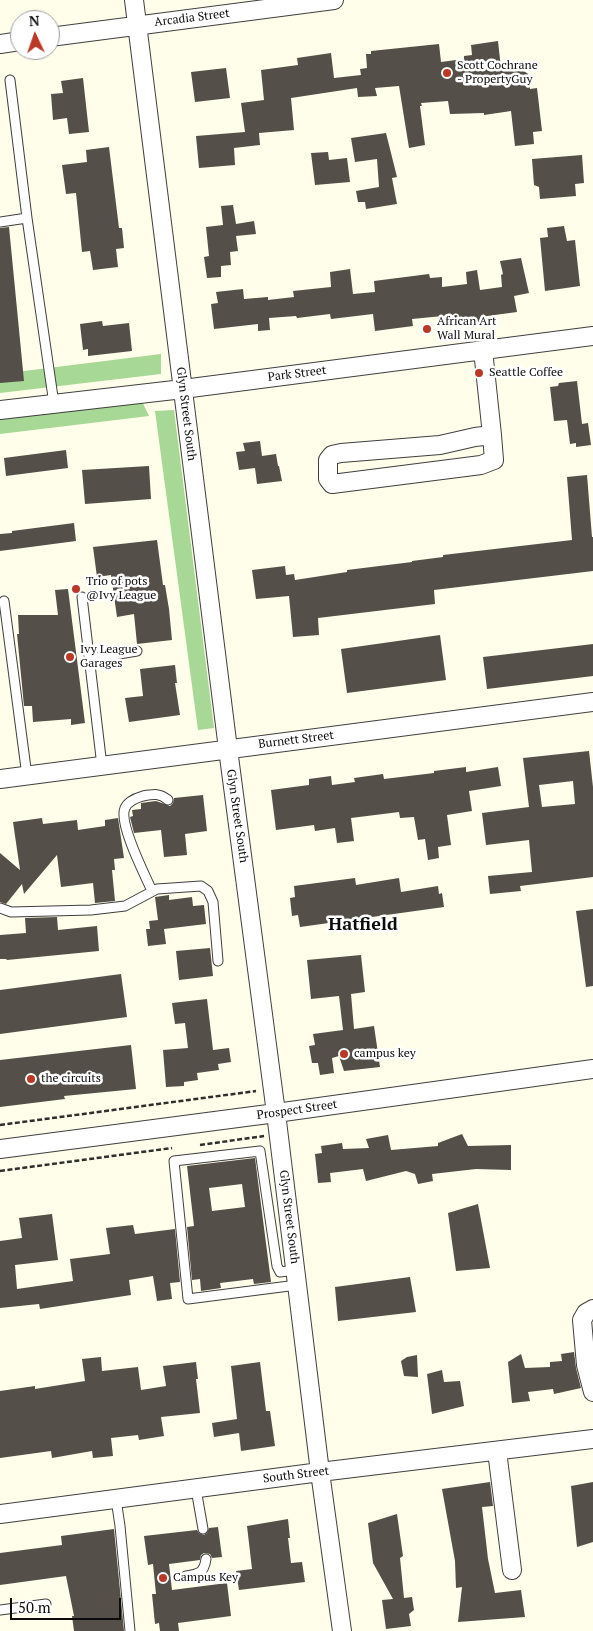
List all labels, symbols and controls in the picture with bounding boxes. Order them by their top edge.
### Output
street label: Arcadia Street [154,6,230,30]
north arrow [10,10,60,60]
text: N [28,11,40,30]
place label: Scott Cochrane - PropertyGuy [457,59,538,87]
marker: Scott Cochrane - PropertyGuy [441,67,453,79]
place label: African Art Wall Mural [437,315,496,343]
marker: African Art Wall Mural [421,323,433,335]
street label: Park Street [267,363,327,385]
street label: Glyn Street South [173,366,199,462]
place label: Seattle Coffee [489,366,563,380]
marker: Seattle Coffee [473,367,485,379]
place label: Trio of pots @Ivy League [86,575,156,603]
marker: Trio of pots @Ivy League [70,583,82,595]
place label: Ivy League Garages [80,643,138,671]
marker: Ivy League Garages [64,651,76,663]
street label: Burnett Street [257,728,335,752]
street label: Glyn Street South [223,768,251,864]
district label: Hatfield [328,914,398,936]
place label: campus key [354,1047,416,1061]
marker: campus key [338,1048,350,1060]
place label: the circuits [41,1072,101,1086]
marker: the circuits [25,1073,37,1085]
street label: Prospect Street [256,1097,338,1123]
street label: Glyn Street South [276,1169,302,1265]
street label: South Street [262,1464,330,1486]
place label: Campus Key [173,1571,238,1585]
marker: Campus Key [157,1572,169,1584]
scale bar [12,1588,124,1620]
text: 50 m [18,1597,51,1617]

